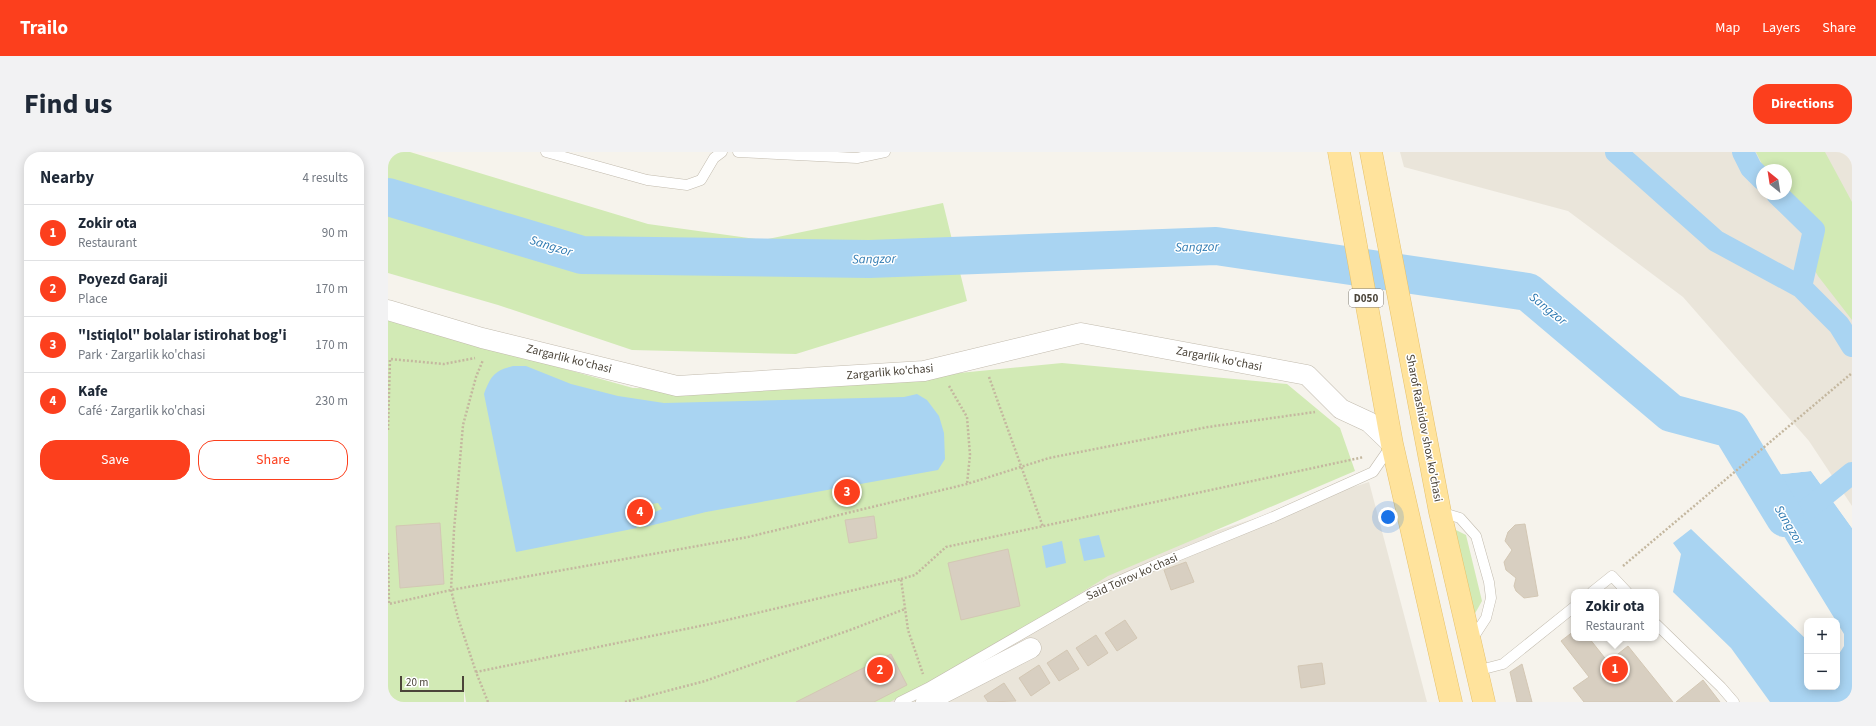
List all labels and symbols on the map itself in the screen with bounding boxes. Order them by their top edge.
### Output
north arrow [1756,164,1792,200]
water label: Sangzor [528,231,575,261]
water label: Sangzor [1175,238,1219,256]
water label: Sangzor [852,250,896,268]
water label: Sangzor [1525,288,1571,330]
road number: D050 [1349,289,1383,307]
street label: Zargarlik ko'chasi [525,340,613,378]
street label: Zargarlik ko'chasi [1175,342,1264,376]
street label: Sharof Rashidov shox ko'chasi [1401,353,1447,503]
street label: Zargarlik ko'chasi [846,360,934,384]
pin: 3 [834,477,860,507]
pin: 4 [627,497,653,527]
water label: Sangzor [1770,502,1808,549]
your location [1378,507,1398,527]
street label: Said Toirov ko'chasi [1083,549,1181,605]
pin: 1 [1602,654,1628,684]
pin: 2 [867,655,893,685]
scale bar [400,674,464,693]

